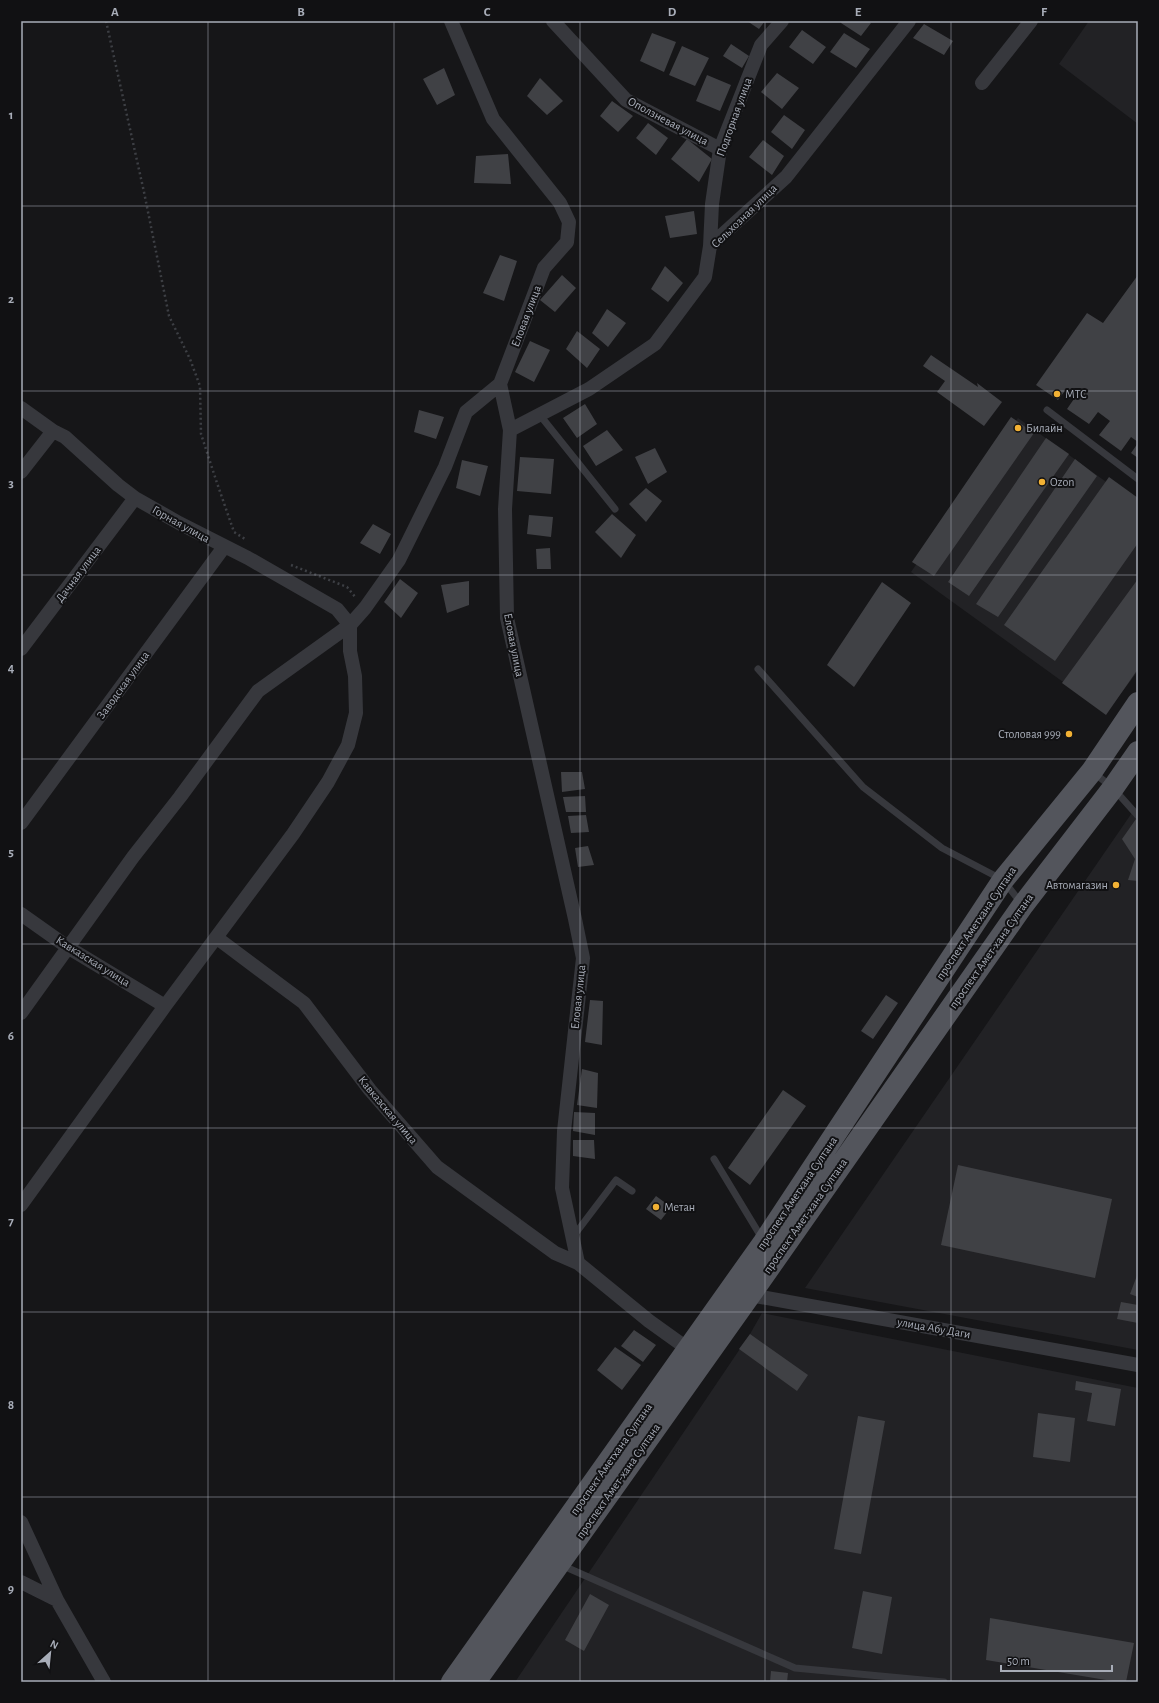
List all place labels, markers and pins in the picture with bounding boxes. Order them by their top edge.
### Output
place label: МТС [1065,388,1087,400]
marker: МТС [1052,389,1062,399]
place label: Билайн [1026,422,1063,434]
marker: Билайн [1013,423,1023,433]
place label: Ozon [1050,476,1074,488]
marker: Ozon [1037,477,1047,487]
place label: Столовая 999 [998,728,1061,740]
marker: Столовая 999 [1064,729,1074,739]
place label: Автомагазин [1046,879,1108,891]
marker: Автомагазин [1111,880,1121,890]
place label: Метан [664,1201,695,1213]
marker: Метан [651,1202,661,1212]

